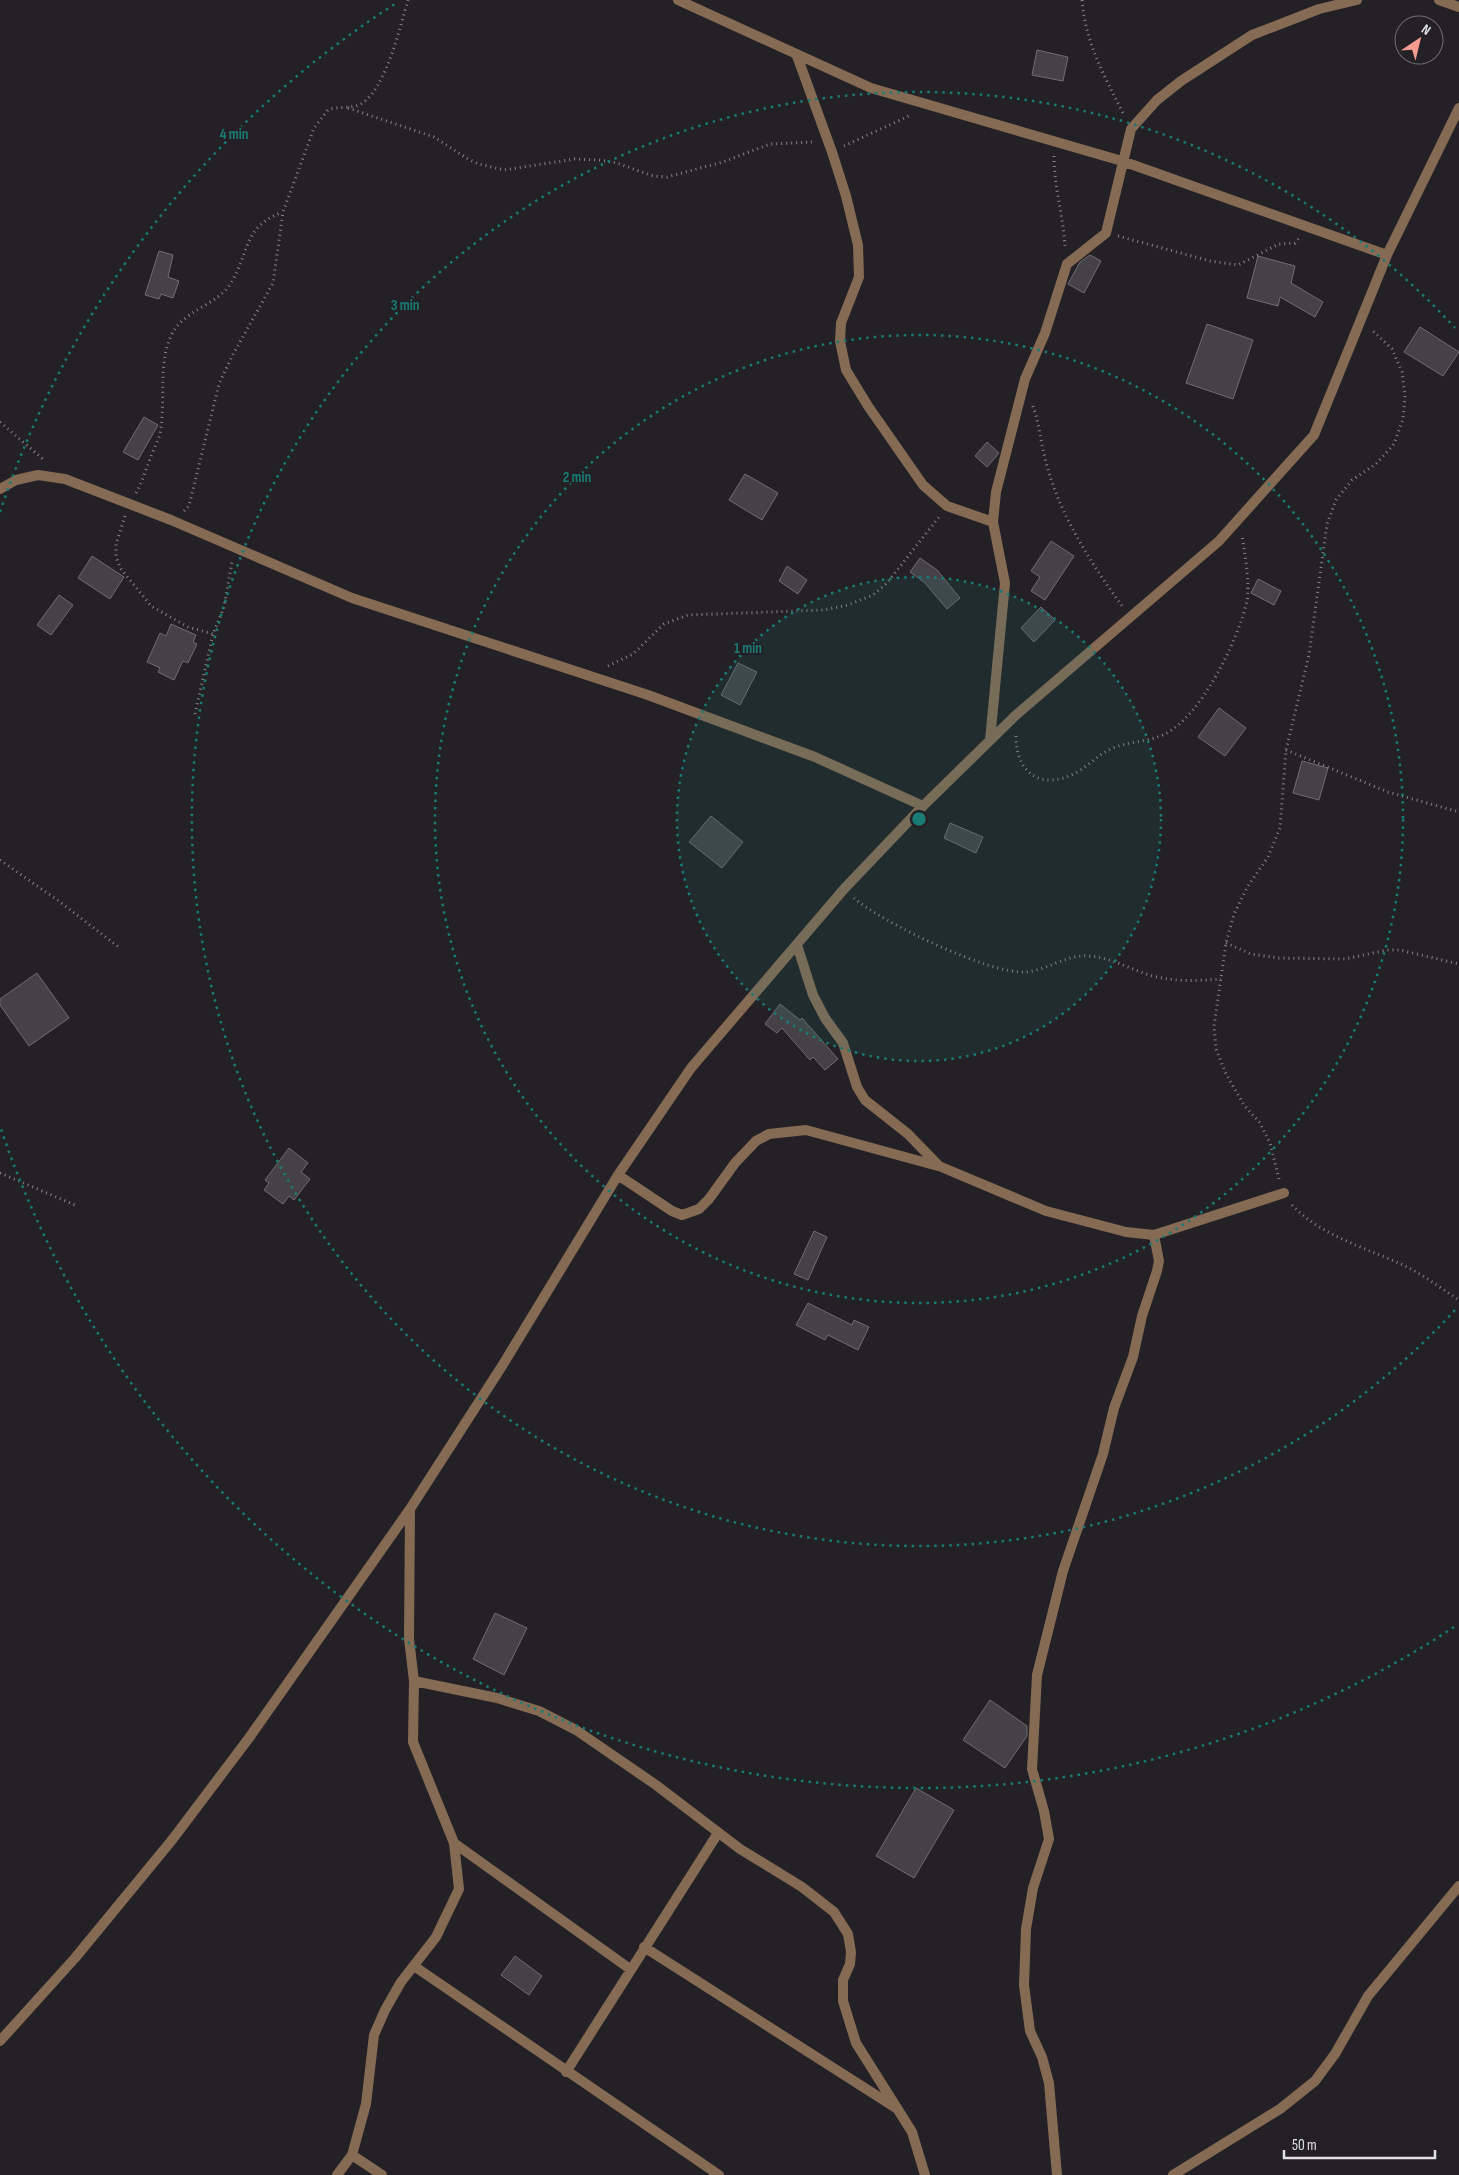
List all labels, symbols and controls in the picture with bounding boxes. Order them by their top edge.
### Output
north arrow [1394,15,1444,65]
text: N [1418,21,1434,39]
text: 4 min [220,125,248,144]
text: 3 min [391,296,419,315]
text: 2 min [563,468,591,487]
text: 1 min [734,639,762,658]
centre of rings [910,810,928,828]
scale bar [1284,2128,1435,2160]
text: 50 m [1292,2136,1317,2155]

